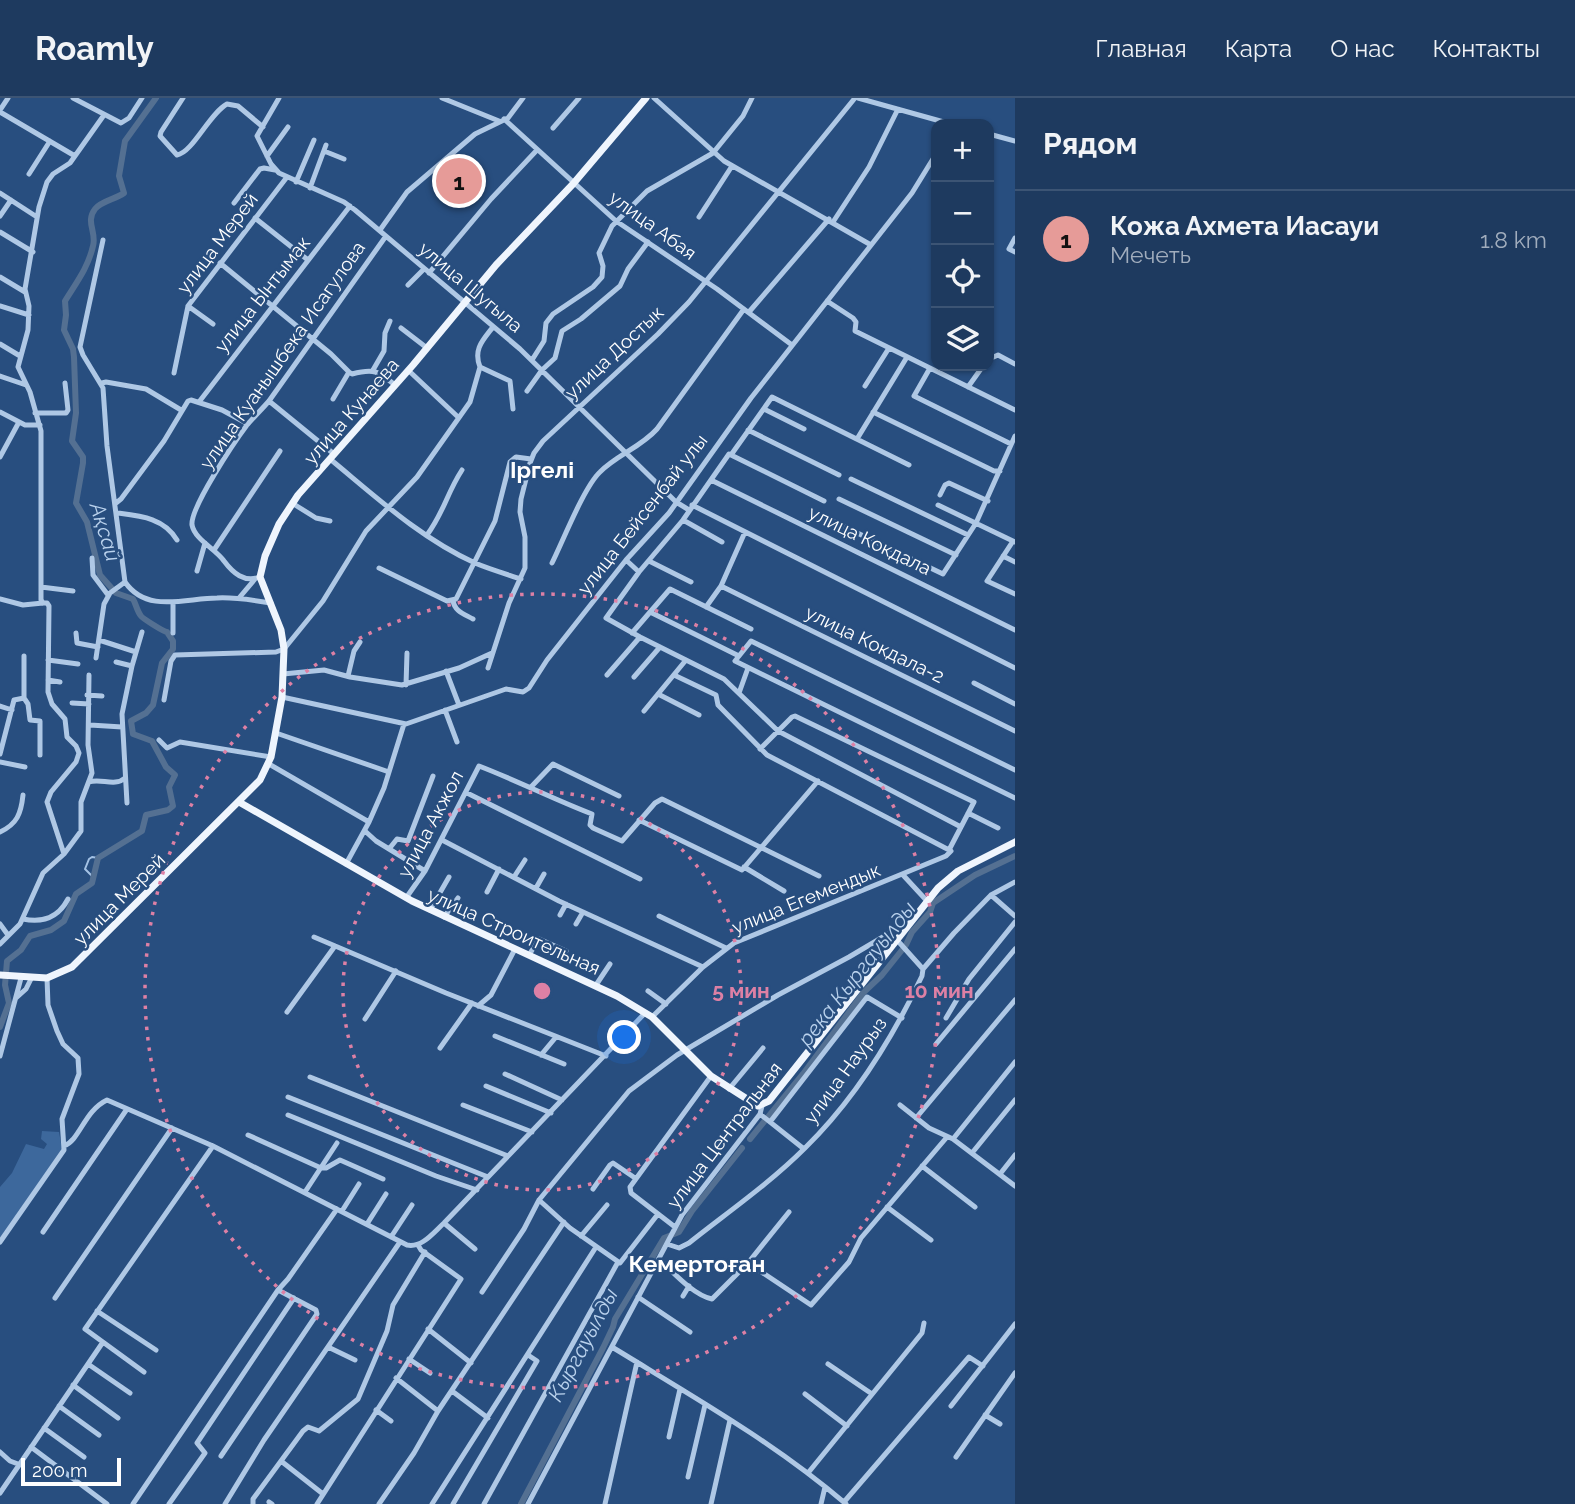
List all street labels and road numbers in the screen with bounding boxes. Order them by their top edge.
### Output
street label: улица Абая [605,186,701,264]
street label: улица Мерей [172,188,262,298]
street label: улица Ынтымак [210,231,314,356]
street label: улица Куанышбека Исагулова [195,237,369,473]
street label: улица Шугыла [415,237,527,337]
street label: улица Достык [560,301,668,403]
street label: улица Кунаева [299,353,403,469]
street label: улица Бейсенбай улы [573,429,711,599]
street label: улица Кокдала [805,501,935,579]
street label: улица Кокдала-2 [802,601,948,687]
street label: улица Акжол [393,767,467,881]
street label: улица Мерей [69,849,169,949]
street label: улица Егемендык [729,858,884,938]
street label: улица Строительная [424,883,604,979]
street label: улица Наурыз [799,1012,891,1128]
street label: улица Центральная [662,1058,786,1212]

